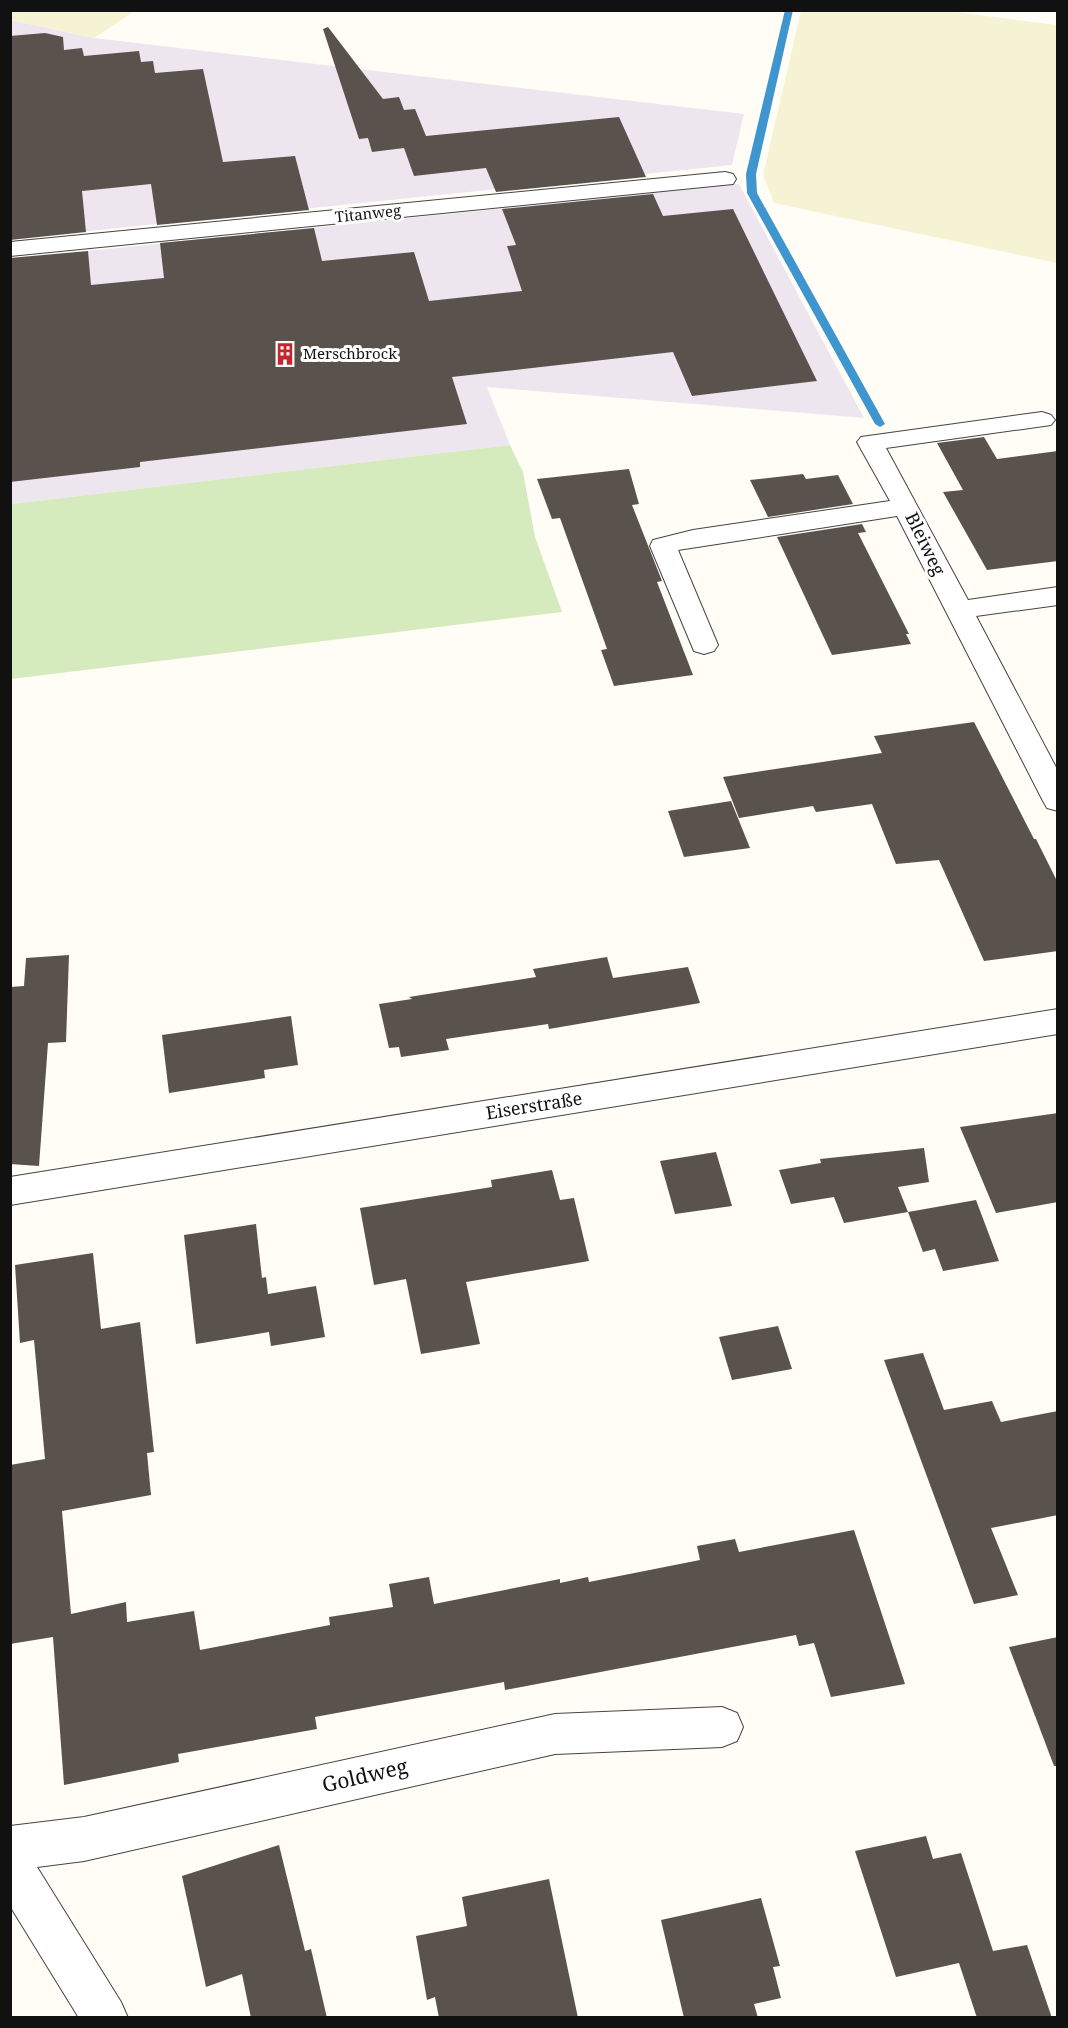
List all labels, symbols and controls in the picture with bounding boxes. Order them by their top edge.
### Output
street label: Titanweg [334,200,402,226]
building icon: Merschbrock [272,341,298,367]
place label: Merschbrock [303,343,397,363]
street label: Bleiweg [900,508,952,579]
street label: Eiserstraße [484,1086,584,1124]
street label: Goldweg [319,1751,411,1798]

